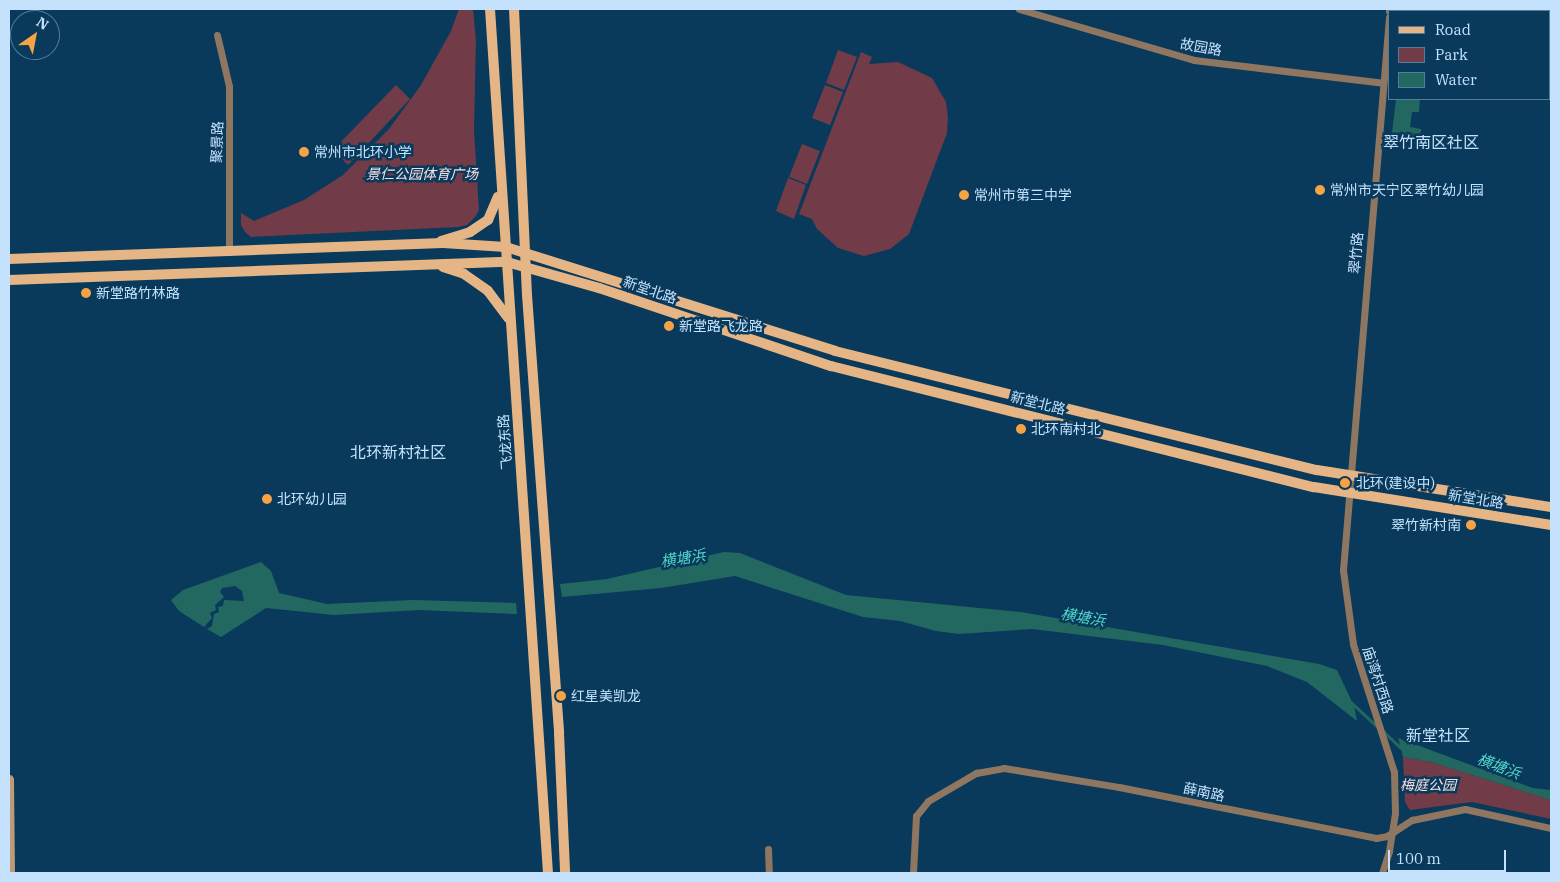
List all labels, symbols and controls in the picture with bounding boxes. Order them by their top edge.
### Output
north arrow [10,10,60,60]
legend [1388,10,1550,100]
text: N [33,13,52,34]
text: Road [1435,20,1471,39]
street label: 故园路 [1179,35,1223,59]
text: Park [1435,45,1468,64]
text: Water [1435,70,1477,89]
street label: 聚景路 [208,121,226,163]
district label: 翠竹南区社区 [1383,132,1479,152]
place label: 常州市北环小学 [314,144,412,160]
marker: 常州市北环小学 [298,146,310,158]
park label: 景仁公园体育广场 [366,166,478,182]
place label: 常州市天宁区翠竹幼儿园 [1330,182,1484,198]
marker: 常州市天宁区翠竹幼儿园 [1314,184,1326,196]
place label: 常州市第三中学 [974,187,1072,203]
marker: 常州市第三中学 [958,189,970,201]
street label: 翠竹路 [1346,231,1366,275]
street label: 新堂北路 [621,273,679,307]
place label: 新堂路竹林路 [96,285,180,301]
marker: 新堂路竹林路 [80,287,92,299]
place label: 新堂路飞龙路 [679,318,763,334]
marker: 新堂路飞龙路 [663,320,675,332]
street label: 新堂北路 [1009,388,1067,418]
street label: 飞龙东路 [495,413,515,471]
place label: 北环南村北 [1031,421,1101,437]
marker: 北环南村北 [1015,423,1027,435]
district label: 北环新村社区 [350,442,446,462]
place label: 北环(建设中) [1356,475,1435,491]
marker: 北环(建设中) [1338,476,1352,490]
street label: 新堂北路 [1447,486,1505,512]
place label: 北环幼儿园 [277,491,347,507]
marker: 北环幼儿园 [261,493,273,505]
place label: 翠竹新村南 [1391,517,1461,533]
marker: 翠竹新村南 [1465,519,1477,531]
water label: 横塘浜 [659,546,707,570]
water label: 横塘浜 [1059,604,1107,630]
street label: 庙湾村西路 [1359,644,1397,716]
place label: 红星美凯龙 [571,688,641,704]
marker: 红星美凯龙 [555,690,567,702]
district label: 新堂社区 [1406,725,1470,745]
water label: 横塘浜 [1475,750,1523,782]
park label: 梅庭公园 [1400,777,1456,793]
street label: 薛南路 [1182,779,1226,805]
scale bar [1390,840,1508,872]
text: 100 m [1396,849,1441,868]

